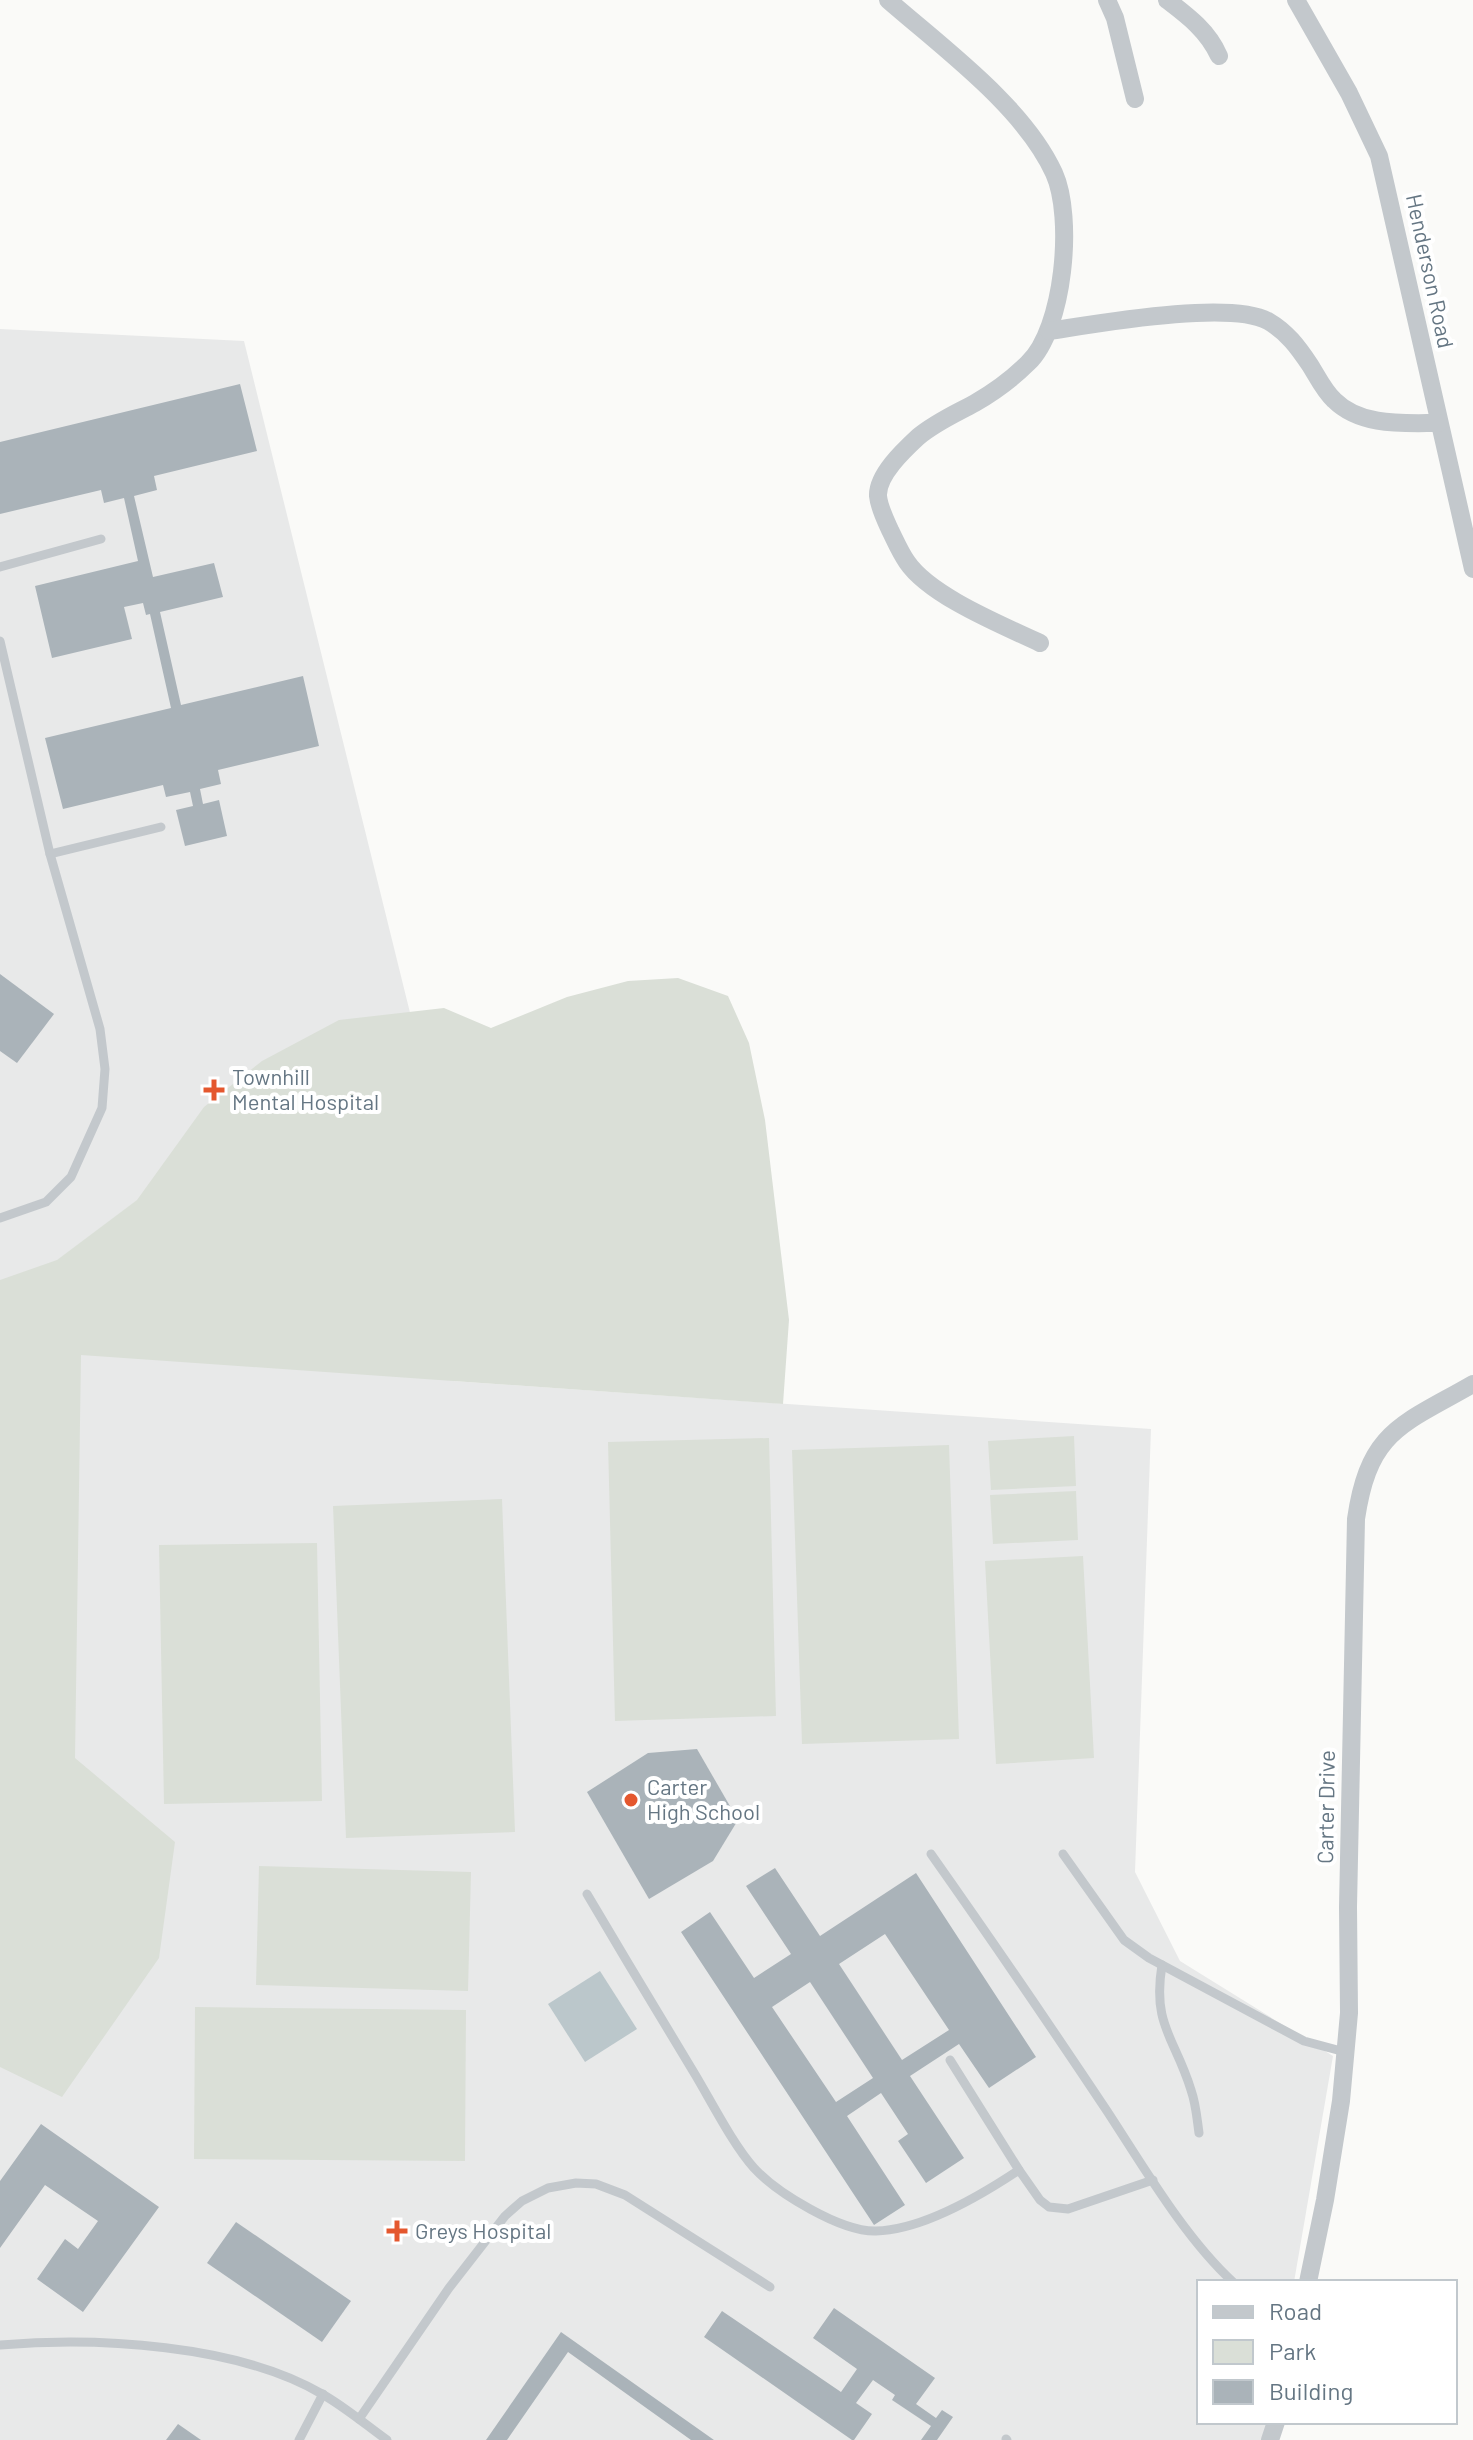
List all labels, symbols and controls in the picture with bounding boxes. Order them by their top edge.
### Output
street label: Henderson Road [1402,191,1460,350]
place label: Townhill Mental Hospital [232,1063,379,1114]
marker: Townhill Mental Hospital [203,1079,225,1101]
street label: Carter Drive [1311,1750,1339,1864]
place label: Carter High School [647,1773,760,1824]
marker: Carter High School [622,1791,640,1809]
place label: Greys Hospital [415,2217,551,2243]
marker: Greys Hospital [386,2220,408,2242]
legend [1197,2280,1457,2424]
text: Road [1269,2296,1322,2325]
text: Park [1269,2336,1316,2365]
text: Building [1269,2376,1353,2405]

